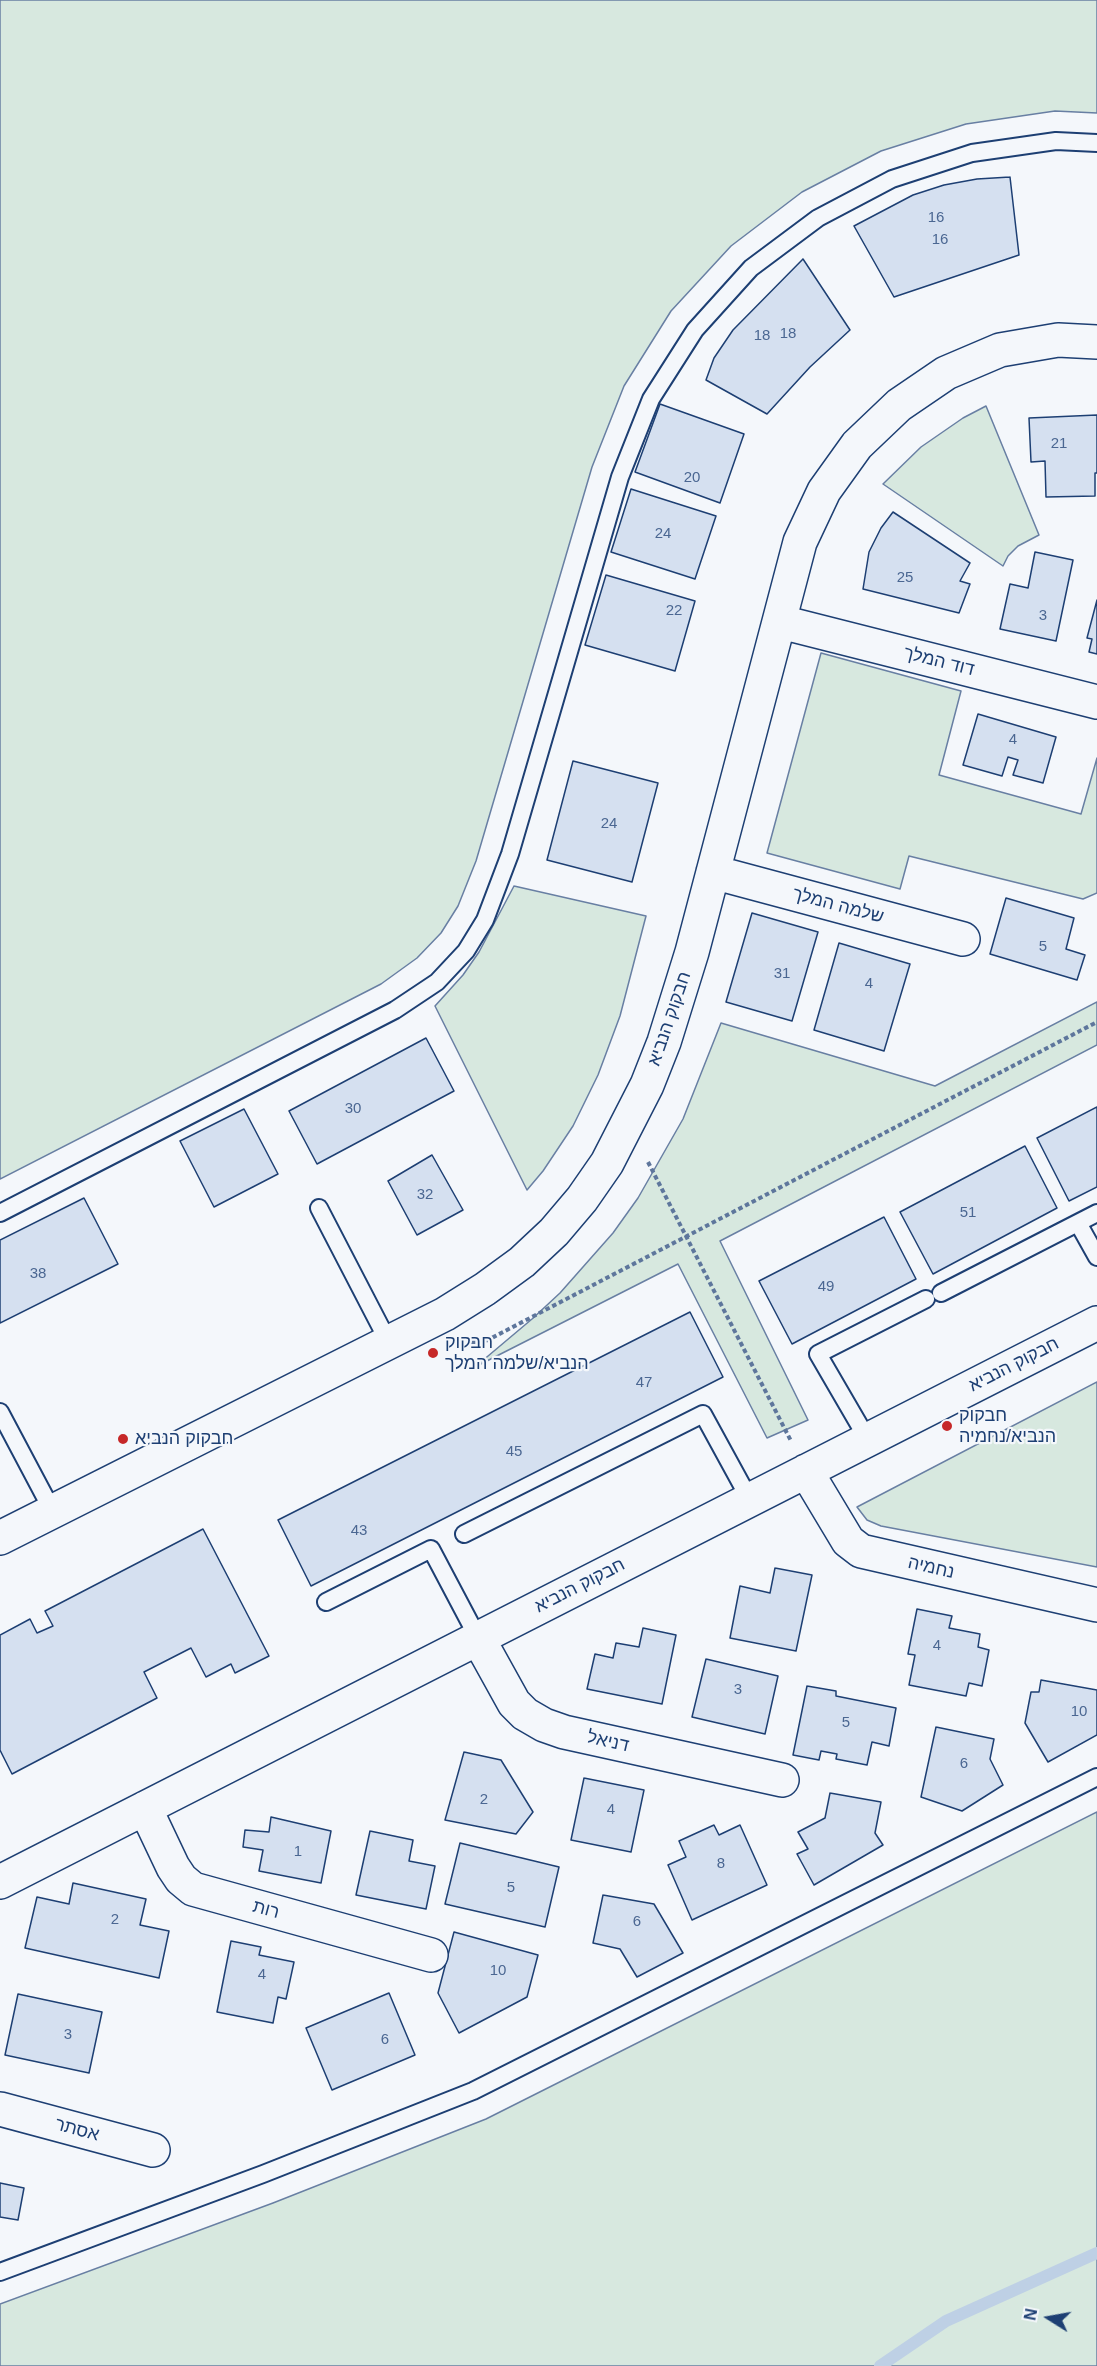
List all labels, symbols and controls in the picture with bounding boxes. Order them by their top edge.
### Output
house number: 16 [928,209,944,227]
house number: 16 [932,231,948,249]
house number: 18 [780,325,796,343]
house number: 18 [754,327,770,345]
house number: 21 [1051,435,1067,453]
house number: 20 [684,469,700,487]
house number: 24 [655,525,671,543]
house number: 25 [897,569,913,587]
house number: 22 [666,602,682,620]
house number: 3 [1039,607,1047,625]
street label: דוד המלך [901,643,977,681]
house number: 4 [1009,731,1017,749]
house number: 24 [601,815,617,833]
street label: שלמה המלך [790,883,886,929]
house number: 5 [1039,938,1047,956]
house number: 31 [774,965,790,983]
street label: חבקוק הנביא [644,969,696,1069]
house number: 4 [865,975,873,993]
house number: 30 [345,1100,361,1118]
house number: 32 [417,1186,433,1204]
house number: 51 [960,1204,976,1222]
house number: 38 [30,1265,46,1283]
house number: 49 [818,1278,834,1296]
place label: חבקוק הנביא/שלמה המלך [445,1332,589,1374]
street label: חבקוק הנביא [965,1333,1063,1397]
marker: חבקוק הנביא/שלמה המלך [426,1346,440,1360]
house number: 47 [636,1374,652,1392]
place label: חבקוק הנביא/נחמיה [959,1405,1056,1448]
marker: חבקוק הנביא/נחמיה [940,1419,954,1433]
place label: חבקוק הנביא [135,1428,233,1450]
marker: חבקוק הנביא [116,1432,130,1446]
house number: 45 [506,1443,522,1461]
house number: 43 [351,1522,367,1540]
street label: נחמיה [906,1552,956,1584]
street label: חבקוק הנביא [531,1554,629,1618]
house number: 4 [933,1637,941,1655]
house number: 3 [734,1681,742,1699]
house number: 10 [1071,1703,1087,1721]
house number: 5 [842,1714,850,1732]
street label: דניאל [585,1727,631,1757]
house number: 6 [960,1755,968,1773]
house number: 2 [480,1791,488,1809]
house number: 4 [607,1801,615,1819]
house number: 1 [294,1843,302,1861]
house number: 8 [717,1855,725,1873]
house number: 5 [507,1879,515,1897]
street label: רות [250,1896,282,1924]
house number: 2 [111,1911,119,1929]
house number: 6 [633,1913,641,1931]
house number: 10 [490,1962,506,1980]
house number: 4 [258,1966,266,1984]
house number: 3 [64,2026,72,2044]
house number: 6 [381,2031,389,2049]
street label: אסתר [52,2114,102,2146]
north arrow [1019,2288,1079,2348]
text: N [1021,2307,1040,2322]

